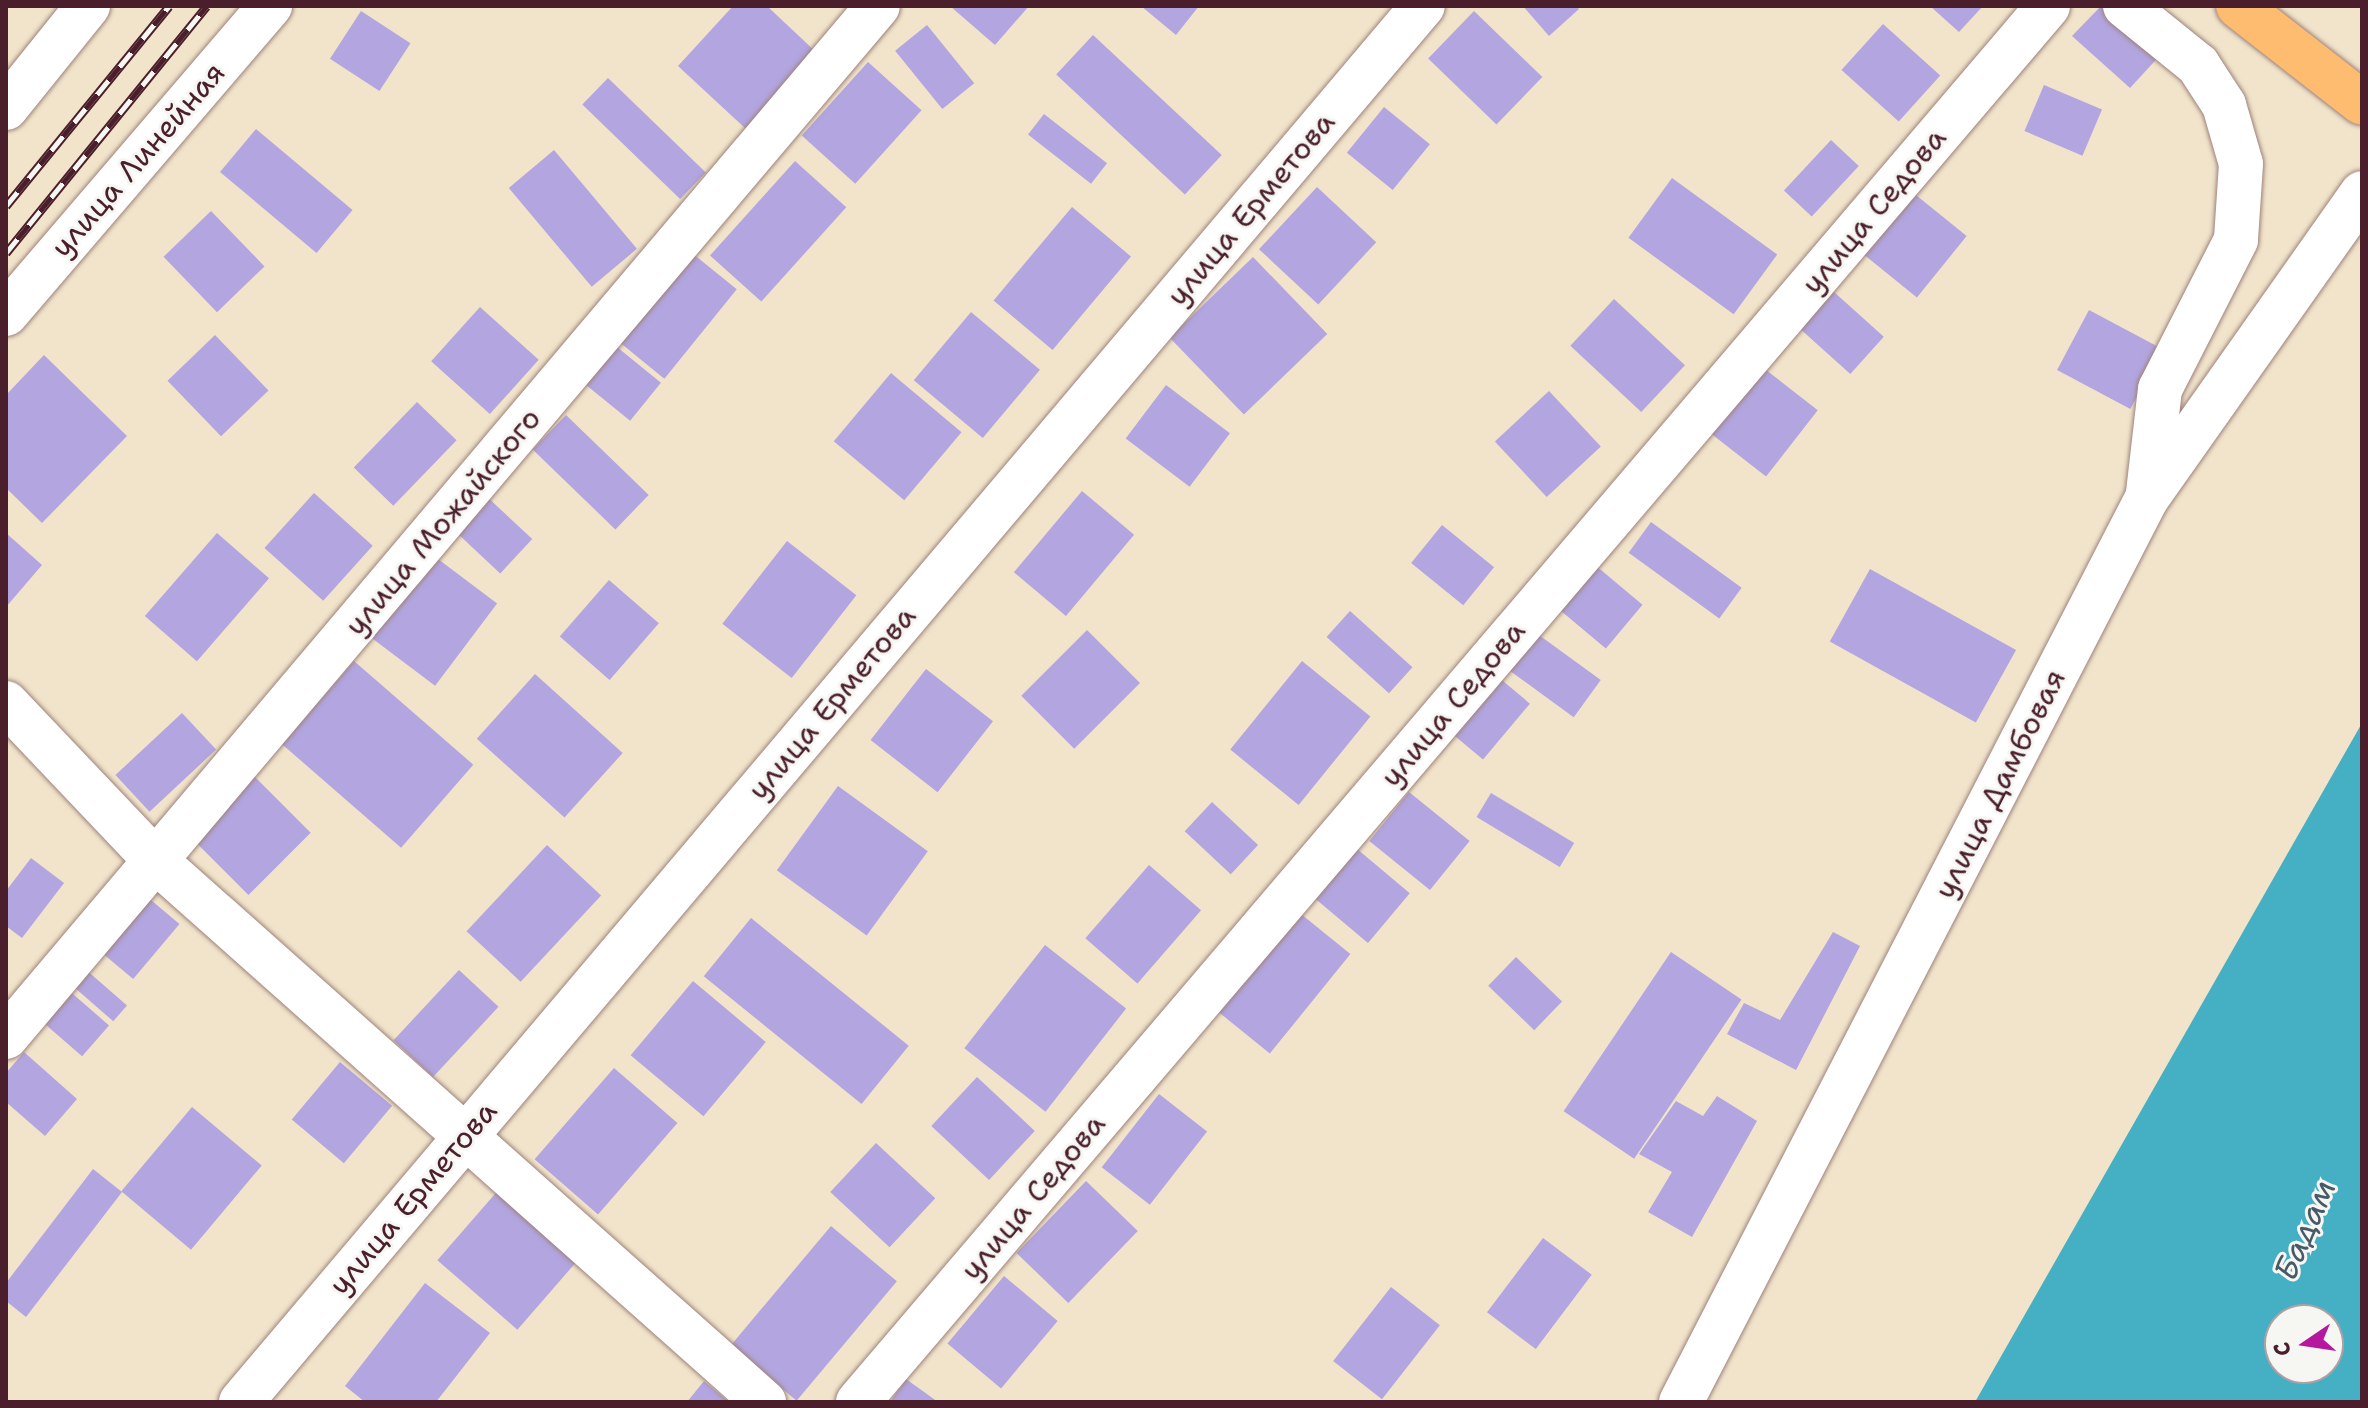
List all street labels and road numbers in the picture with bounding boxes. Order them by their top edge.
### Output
street label: улица Линейная [44,55,232,265]
street label: улица Ерметова [1159,105,1343,313]
street label: улица Седова [1794,121,1954,301]
street label: улица Можайского [337,401,549,643]
street label: улица Ерметова [740,599,924,807]
street label: улица Седова [1373,614,1533,794]
street label: улица Дамбовая [1927,663,2073,905]
street label: улица Ерметова [321,1094,505,1302]
street label: улица Седова [953,1107,1113,1287]

